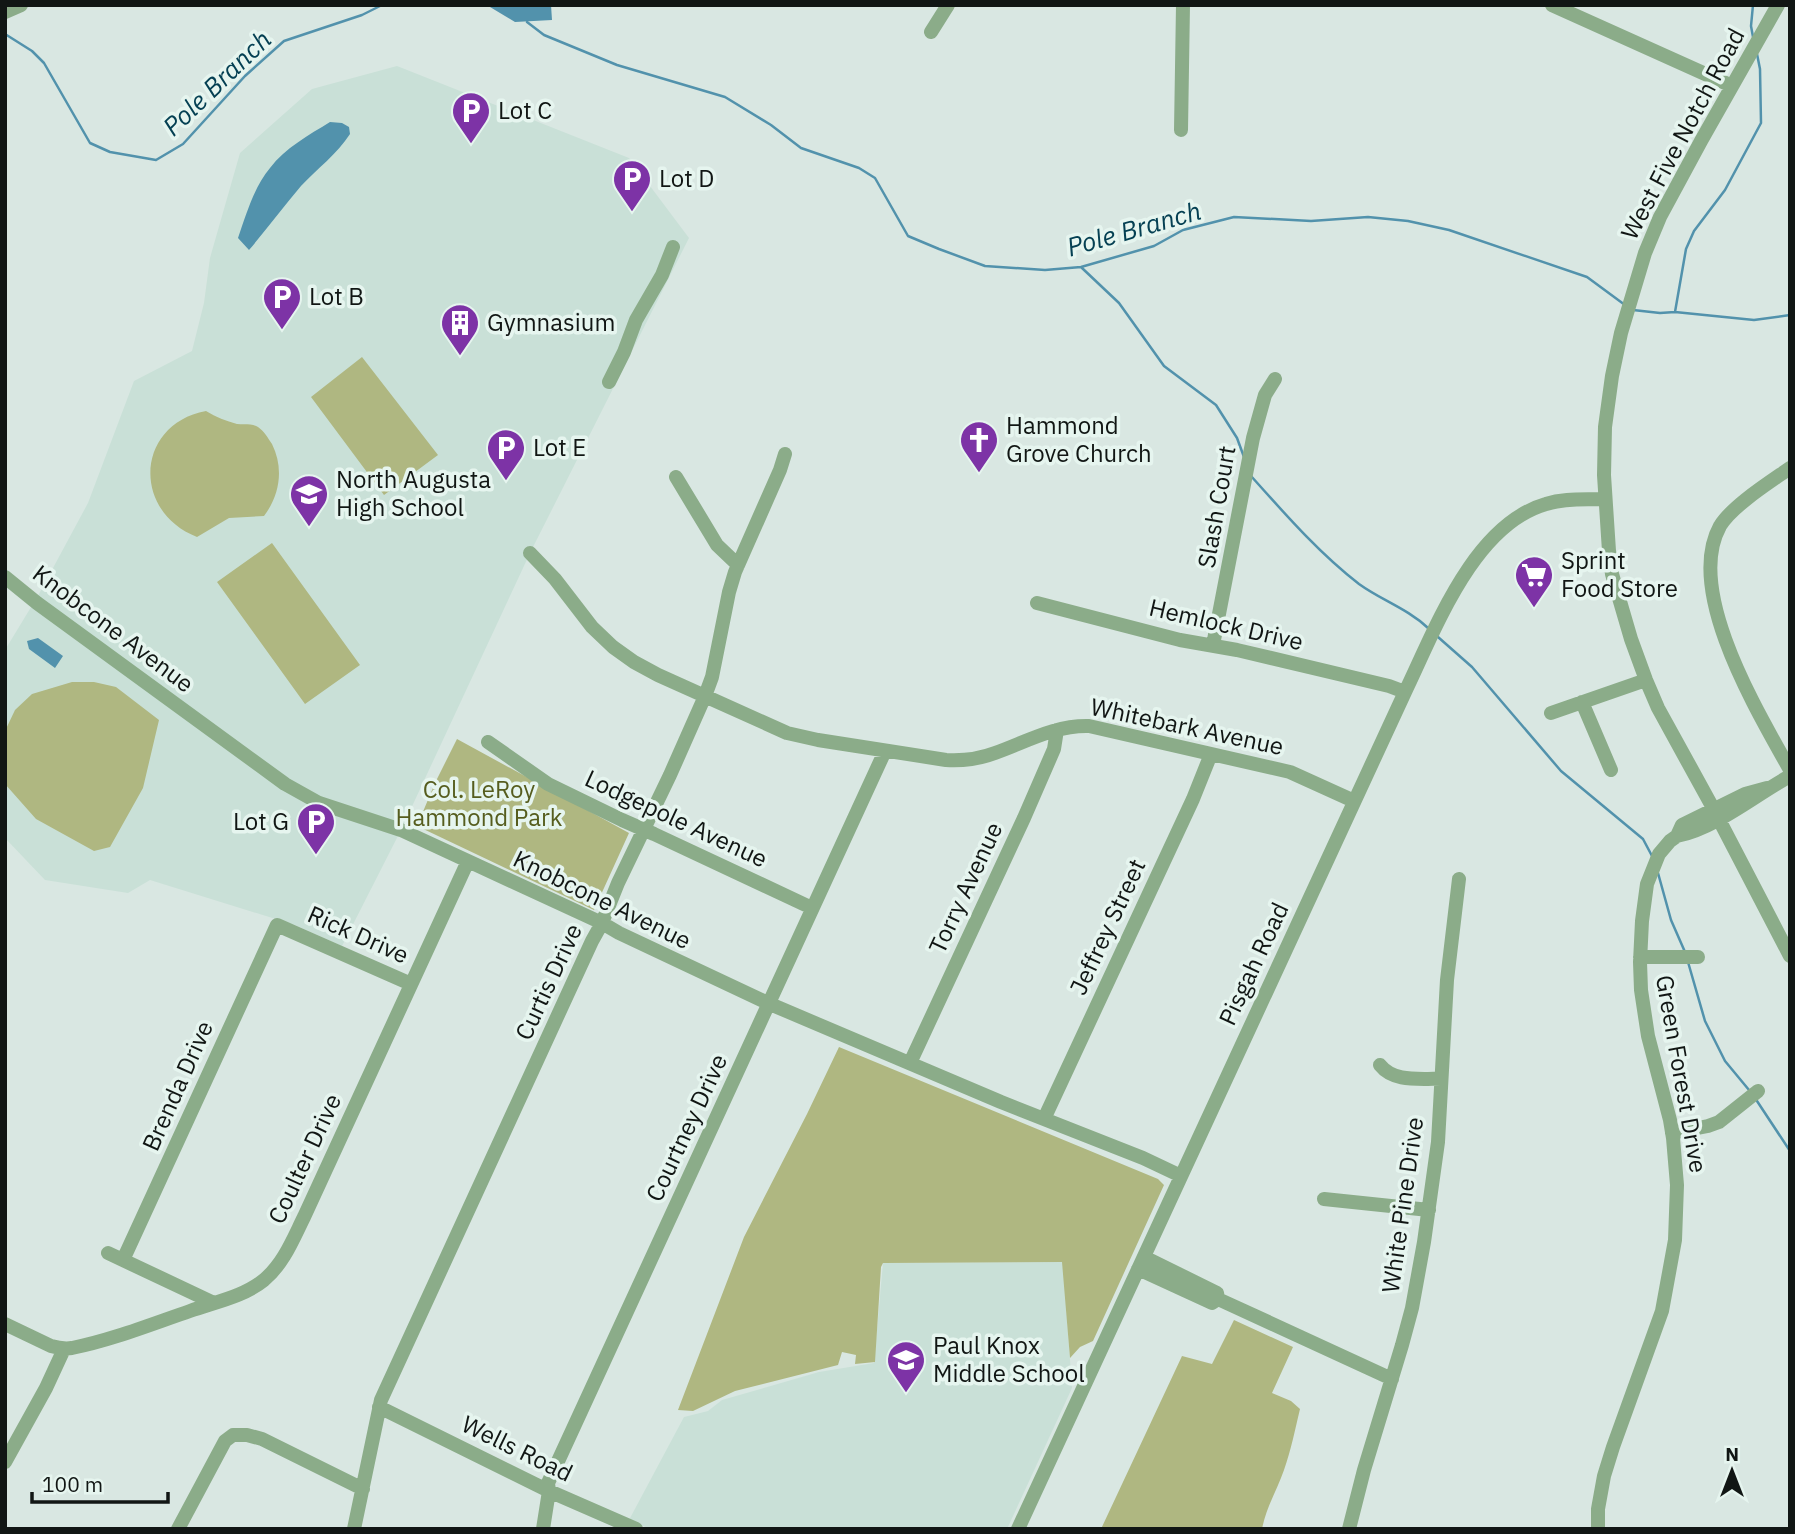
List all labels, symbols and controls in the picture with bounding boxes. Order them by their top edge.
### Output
water label: Pole Branch [155,22,278,143]
street label: West Five Notch Road [1613,22,1751,245]
parking icon: Lot C [450,90,492,145]
place label: Lot C [498,94,552,126]
parking icon: Lot D [611,158,653,213]
place label: Lot D [659,162,714,194]
water label: Pole Branch [1063,193,1205,263]
parking icon: Lot B [261,276,303,331]
place label: Lot B [309,280,364,312]
building icon: Gymnasium [439,302,481,357]
place label: Gymnasium [487,306,615,338]
place label: Hammond Grove Church [1006,409,1152,469]
church icon: Hammond Grove Church [958,419,1000,474]
parking icon: Lot E [485,427,527,482]
place label: Lot E [533,431,586,463]
street label: Slash Court [1190,443,1243,570]
place label: North Augusta High School [336,463,491,523]
school or university icon: North Augusta High School [288,473,330,528]
place label: Sprint Food Store [1561,544,1678,604]
supermarket icon: Sprint Food Store [1513,554,1555,609]
street label: Knobcone Avenue [27,557,201,699]
street label: Hemlock Drive [1146,591,1306,657]
street label: Whitebark Avenue [1088,690,1287,762]
street label: Lodgepole Avenue [580,762,773,874]
park label: Col. LeRoy Hammond Park [396,773,563,833]
parking icon: Lot G [295,801,337,856]
place label: Lot G [233,805,289,837]
street label: Torry Avenue [921,817,1009,958]
street label: Knobcone Avenue [508,842,697,956]
street label: Jeffrey Street [1062,854,1152,1000]
street label: Pisgah Road [1211,897,1295,1030]
street label: Rick Drive [303,898,414,971]
street label: Curtis Drive [507,918,589,1045]
street label: Green Forest Drive [1649,972,1715,1175]
street label: Brenda Drive [134,1015,220,1156]
street label: Courtney Drive [638,1049,734,1207]
street label: Coulter Drive [260,1088,348,1229]
street label: White Pine Drive [1374,1115,1430,1295]
place label: Paul Knox Middle School [933,1329,1085,1389]
school or university icon: Paul Knox Middle School [885,1339,927,1394]
street label: Wells Road [457,1407,578,1489]
north arrow [1697,1436,1767,1506]
text: N [1725,1442,1739,1466]
scale bar [32,1460,168,1504]
text: 100 m [42,1470,103,1498]

